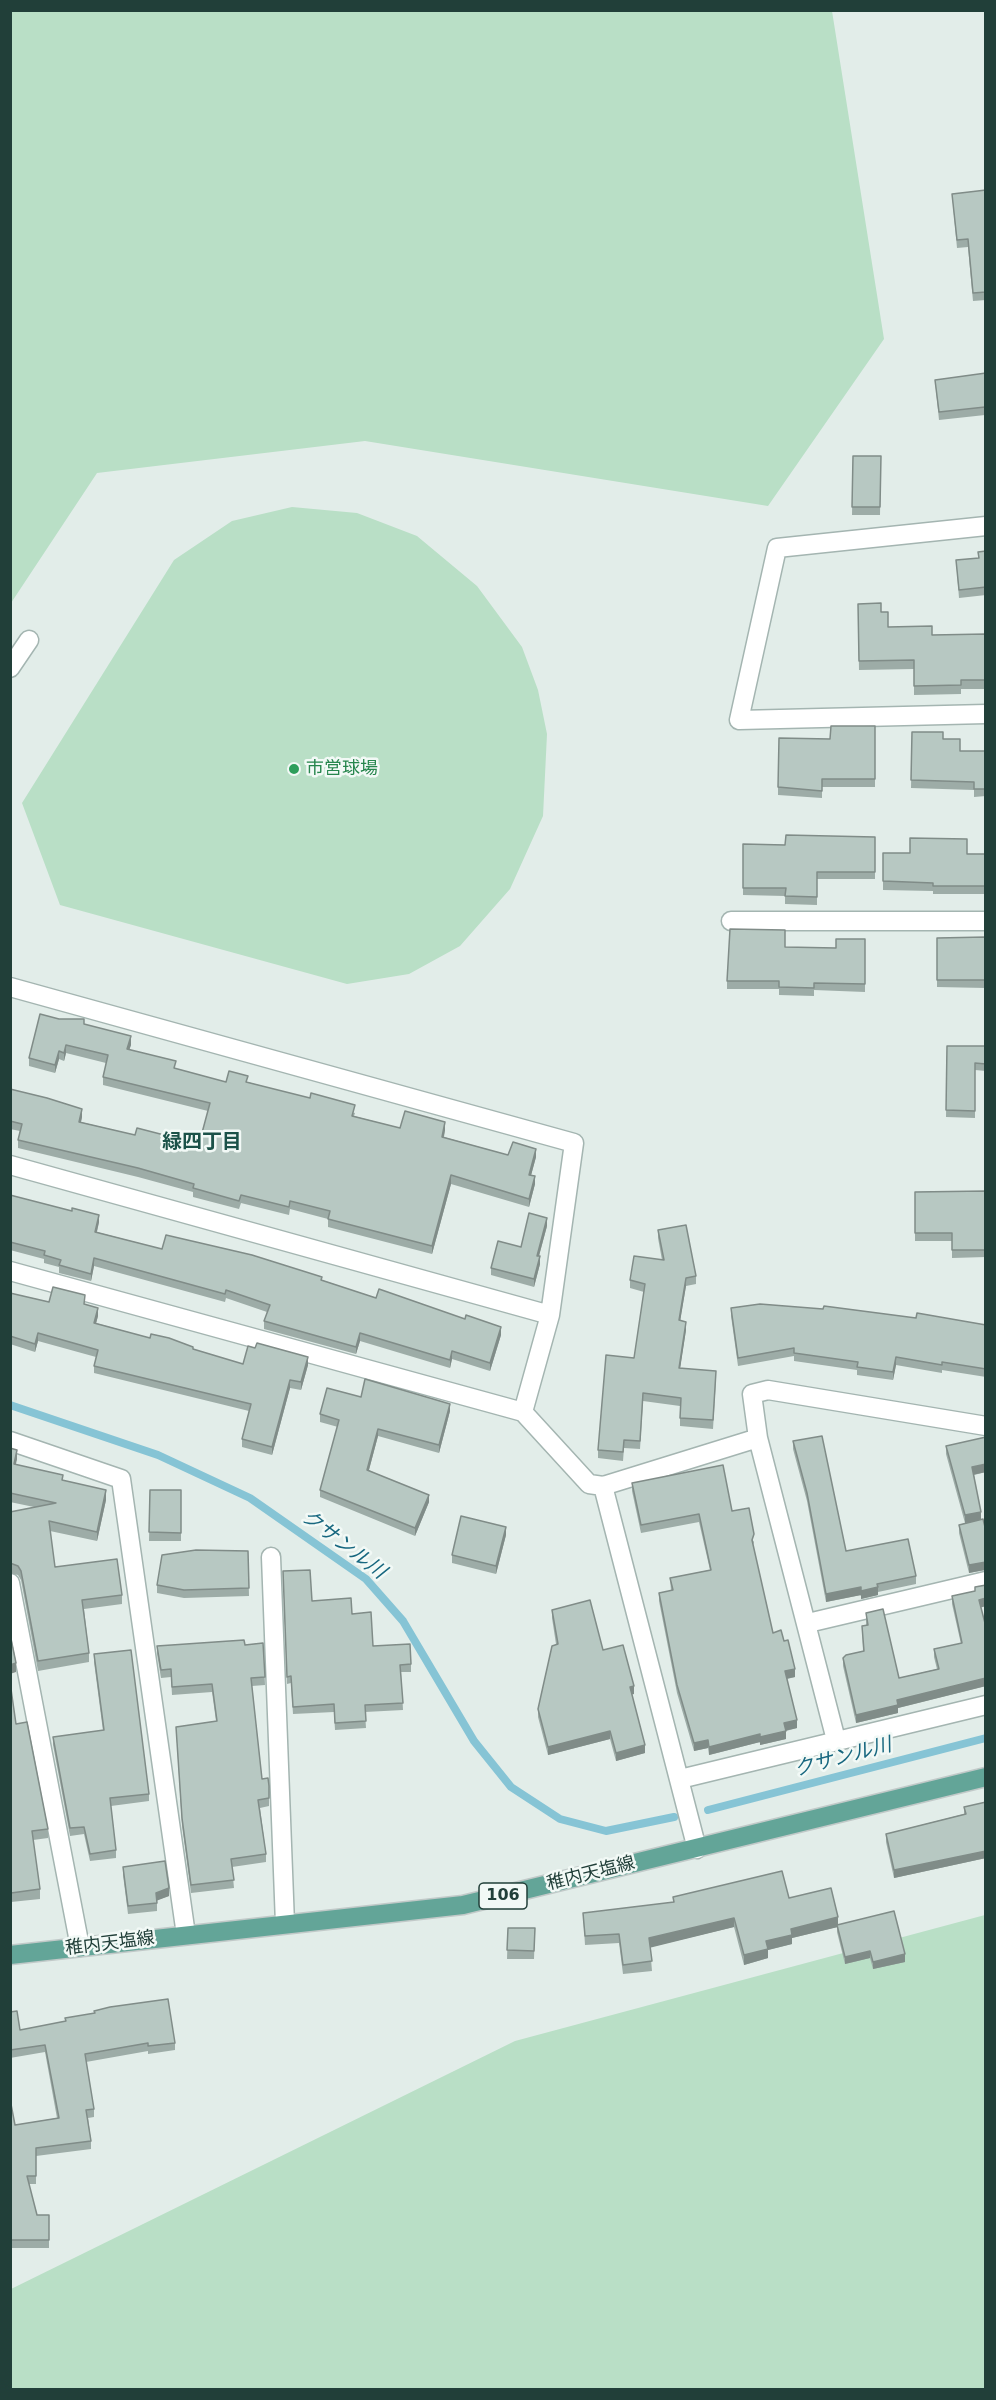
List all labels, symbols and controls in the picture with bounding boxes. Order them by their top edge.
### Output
place label: 市営球場 [306,758,378,780]
marker: 市営球場 [287,762,301,776]
district label: 緑四丁目 [162,1131,242,1155]
water label: クサンル川 [296,1505,390,1585]
water label: クサンル川 [792,1733,894,1783]
street label: 稚内天塩線 [545,1853,637,1895]
road number: 106 [479,1883,527,1909]
street label: 稚内天塩線 [64,1928,156,1960]

